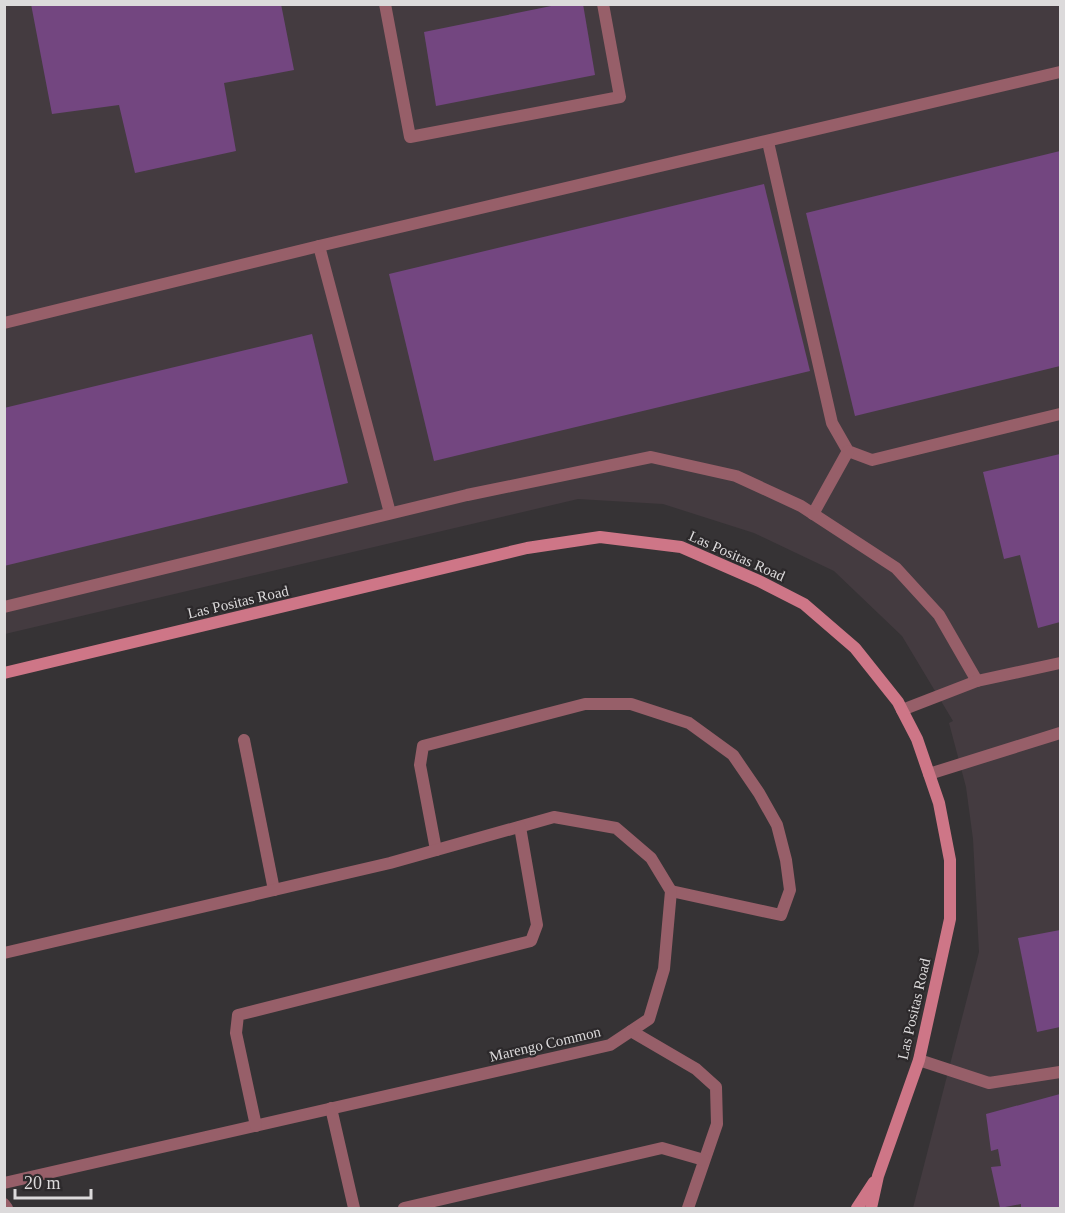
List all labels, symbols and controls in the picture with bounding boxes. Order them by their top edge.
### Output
street label: Las Positas Road [687,528,788,585]
street label: Las Positas Road [186,582,291,621]
street label: Las Positas Road [895,956,934,1061]
street label: Marengo Common [488,1023,603,1065]
scale bar [15,1162,92,1200]
text: 20 m [24,1173,61,1193]

